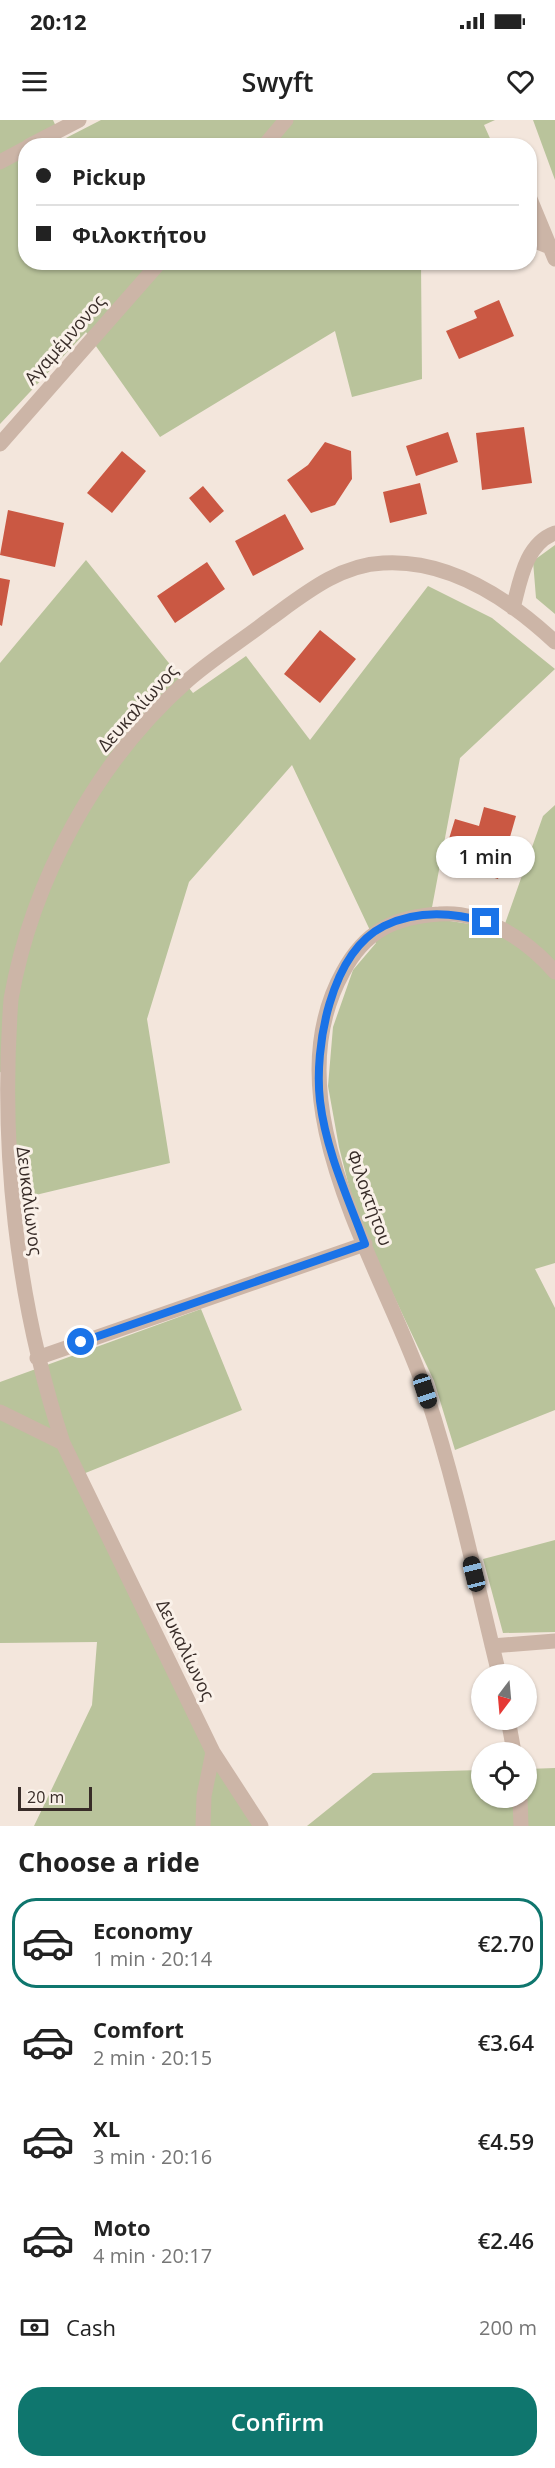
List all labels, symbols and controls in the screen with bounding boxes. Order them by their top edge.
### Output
text: 20:12 [30,6,87,36]
text: Swyft [242,63,313,100]
icon: menu [18,65,51,98]
icon: heart [504,65,537,98]
text: Pickup [72,161,146,191]
text: Φιλοκτήτου [72,219,207,249]
street label: Αγαμέμνονος [18,289,110,390]
street label: Δευκαλίωνος [92,658,183,756]
callout: 1 min [436,835,536,877]
text: 1 min [459,843,513,870]
route end [472,908,499,935]
street label: Δευκαλίωνος [11,1145,49,1257]
street label: Φιλοκτήτου [342,1146,398,1249]
route start [67,1328,94,1355]
car [411,1371,439,1411]
car [461,1554,487,1594]
street label: Δευκαλίωνος [151,1595,221,1704]
north arrow [471,1664,537,1730]
map controls [471,1664,537,1808]
button: locate [471,1742,537,1808]
scale bar [18,1784,92,1812]
text: 20 m [27,1786,64,1808]
text: Choose a ride [18,1843,200,1880]
text: Economy [93,1915,192,1945]
icon: car [21,1916,75,1970]
text: €2.70 [478,1928,534,1958]
text: 1 min · 20:14 [93,1945,212,1972]
text: Comfort [93,2014,184,2044]
icon: car [21,2015,75,2069]
text: €3.64 [478,2027,534,2057]
text: 2 min · 20:15 [93,2044,212,2071]
text: XL [93,2113,120,2143]
icon: car [21,2114,75,2168]
text: €4.59 [478,2126,534,2156]
text: 3 min · 20:16 [93,2143,212,2170]
text: Moto [93,2212,151,2242]
icon: car [21,2213,75,2267]
text: €2.46 [478,2225,534,2255]
text: 4 min · 20:17 [93,2242,212,2269]
icon: cash [18,2311,51,2344]
text: Cash [66,2312,116,2342]
text: 200 m [479,2314,537,2341]
button: Confirm [18,2387,537,2456]

